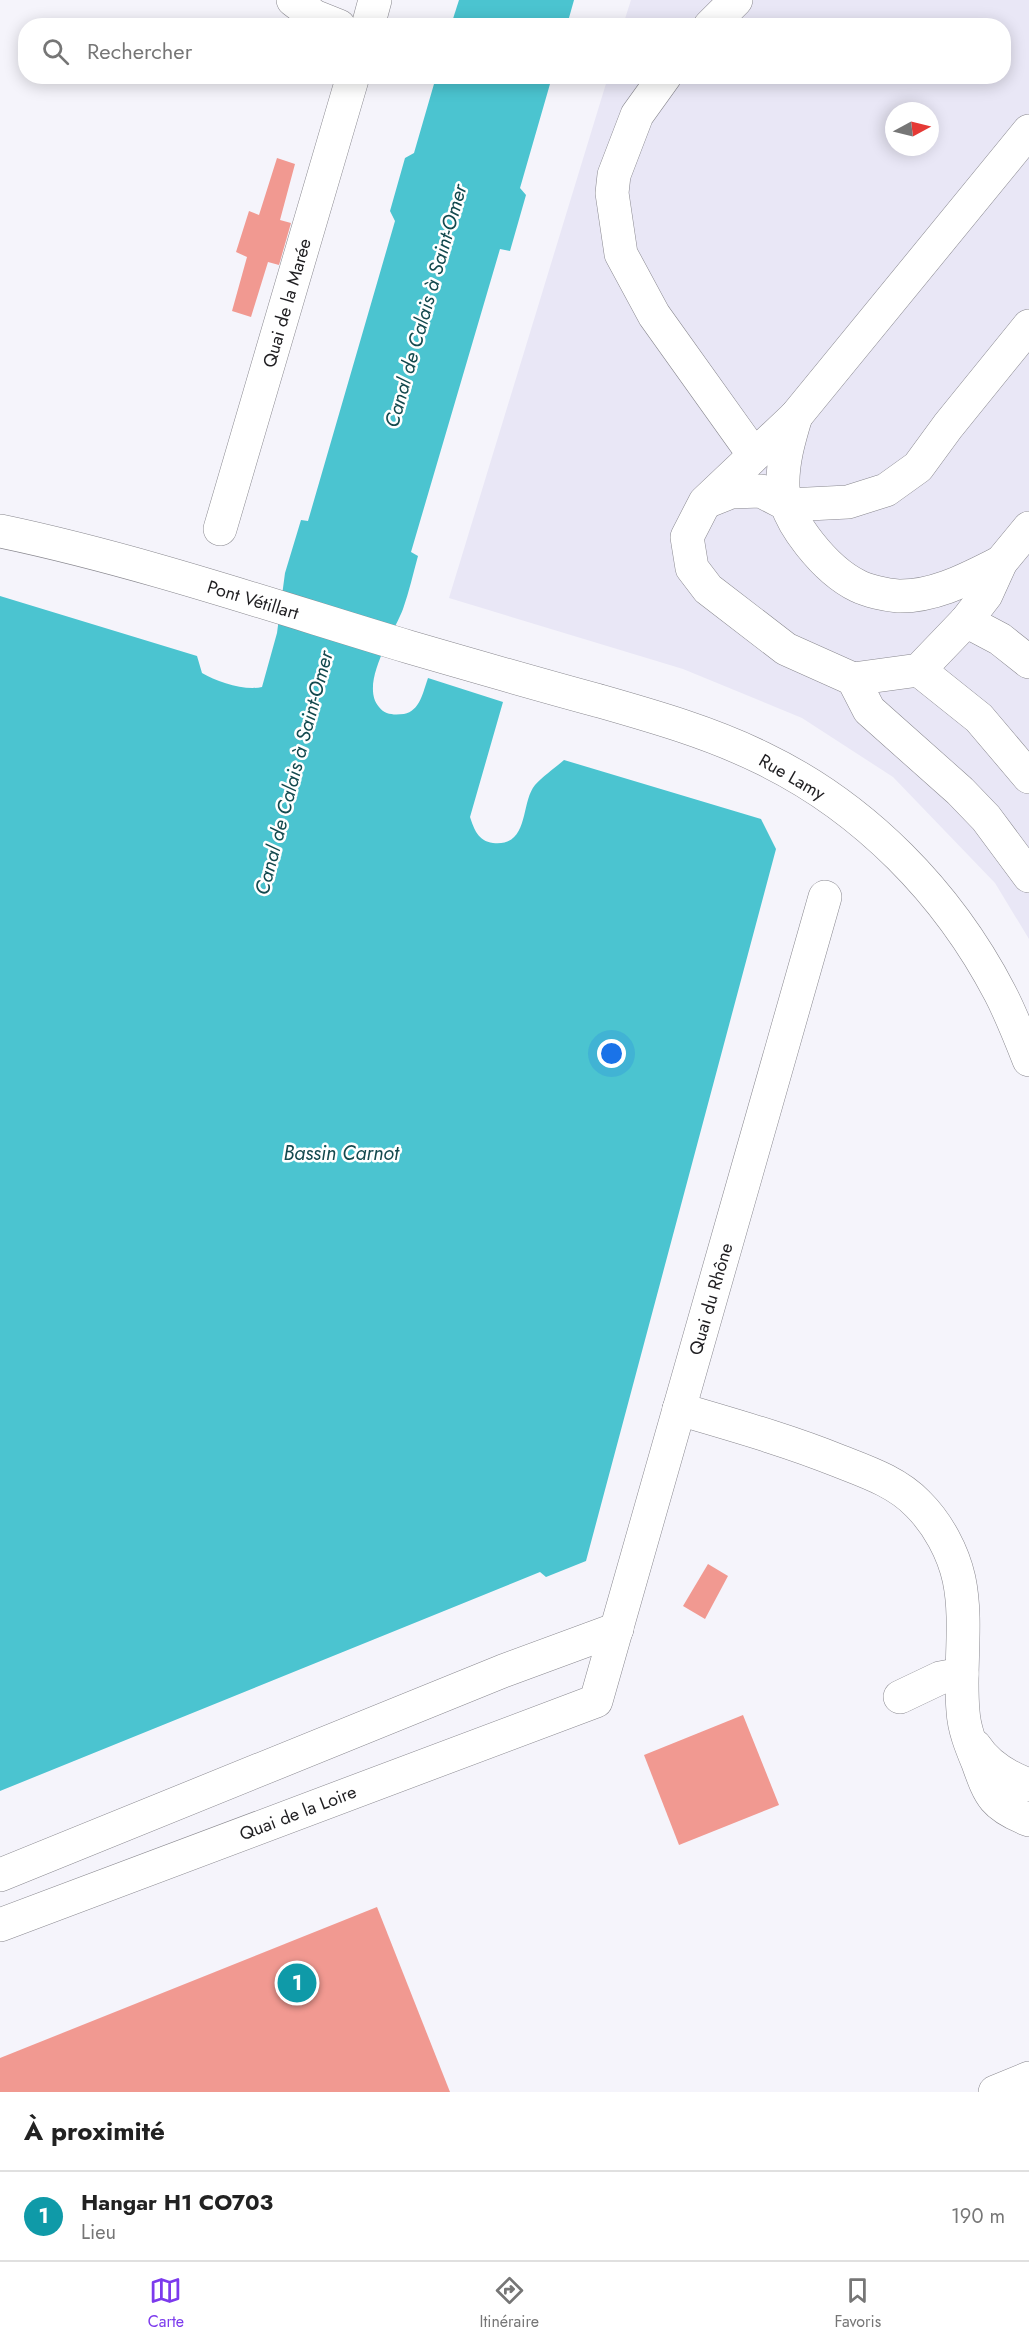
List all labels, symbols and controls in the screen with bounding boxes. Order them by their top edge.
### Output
search box [18,18,1011,84]
icon: search [39,35,72,68]
text: Rechercher [87,35,192,67]
north arrow [885,102,939,156]
water label: Canal de Calais à Saint-Omer [377,180,475,431]
street label: Quai de la Marée [256,235,318,371]
street label: Pont Vétillart [204,574,303,626]
water label: Canal de Calais à Saint-Omer [247,646,341,898]
street label: Rue Lamy [754,748,830,807]
your location [597,1039,626,1068]
water label: Bassin Carnot [283,1139,400,1168]
street label: Quai du Rhône [683,1240,739,1358]
street label: Quai de la Loire [236,1779,360,1847]
pin: 1 [278,1960,316,2006]
text: À proximité [24,2112,165,2150]
text: Hangar H1 CO703 [81,2186,273,2218]
text: 1 [38,2202,49,2231]
text: 190 m [951,2202,1005,2231]
text: Lieu [81,2218,116,2247]
tab: Carte [148,2274,184,2333]
tab: Itinéraire [480,2274,539,2333]
tab: Favoris [834,2274,881,2333]

